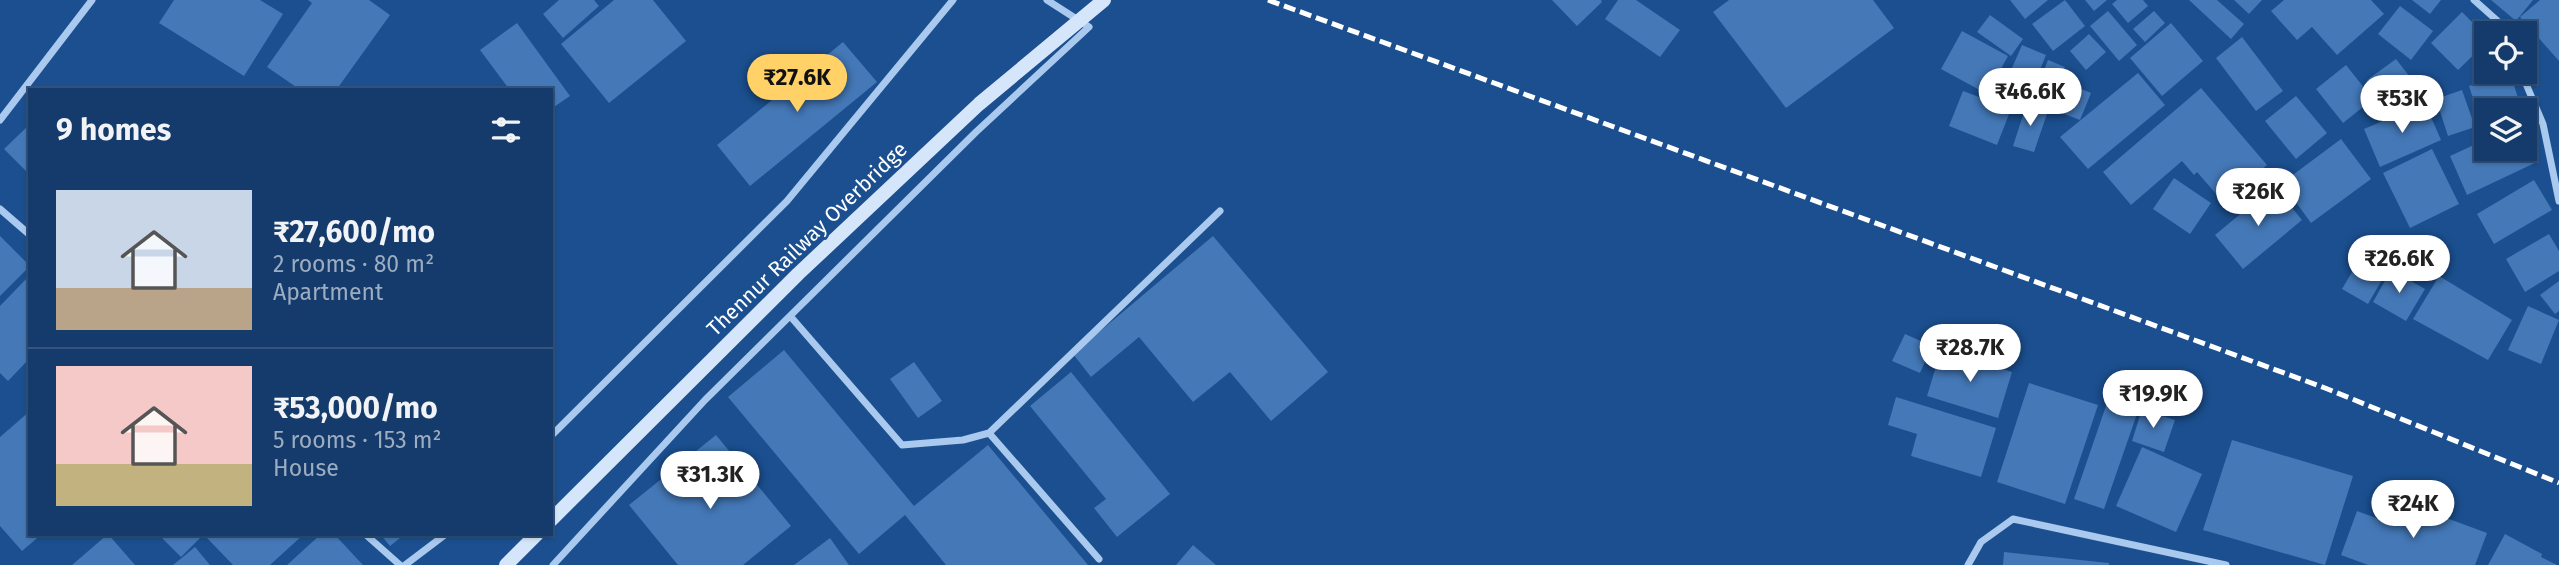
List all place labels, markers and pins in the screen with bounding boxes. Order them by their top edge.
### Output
pin: ₹27.6K [740,54,854,114]
pin: ₹46.6K [1973,68,2087,128]
pin: ₹53K [2361,76,2443,135]
pin: ₹26K [2217,168,2299,228]
pin: ₹26.6K [2342,236,2456,295]
pin: ₹28.7K [1913,324,2027,384]
pin: ₹19.9K [2096,370,2210,430]
pin: ₹31.3K [653,452,767,511]
pin: ₹24K [2372,480,2454,540]

